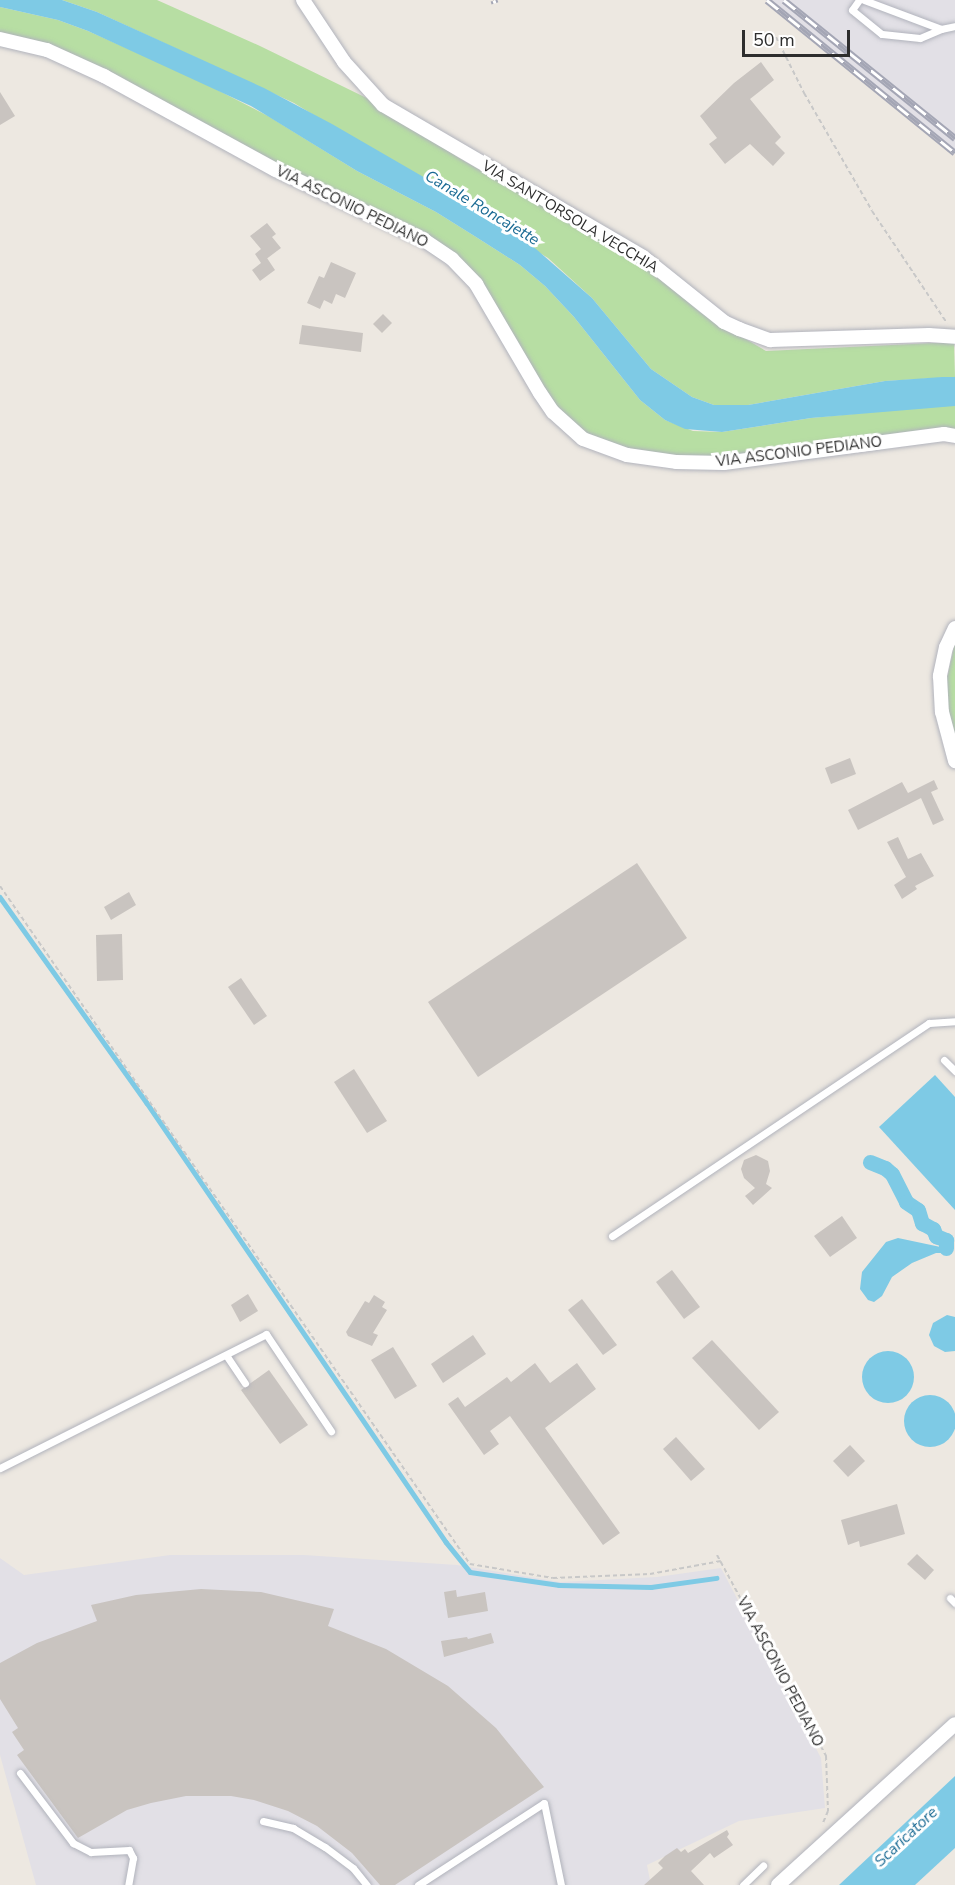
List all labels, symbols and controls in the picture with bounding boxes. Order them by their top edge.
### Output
scale bar [745,18,853,56]
text: 50 m [753,28,795,52]
street label: VIA SANT'ORSOLA VECCHIA [479,157,661,277]
street label: VIA ASCONIO PEDIANO [273,162,431,252]
water label: Canale Roncajette [421,166,543,250]
street label: VIA ASCONIO PEDIANO [715,433,883,471]
street label: VIA ASCONIO PEDIANO [733,1594,827,1750]
water label: Scaricatore [870,1803,942,1871]

